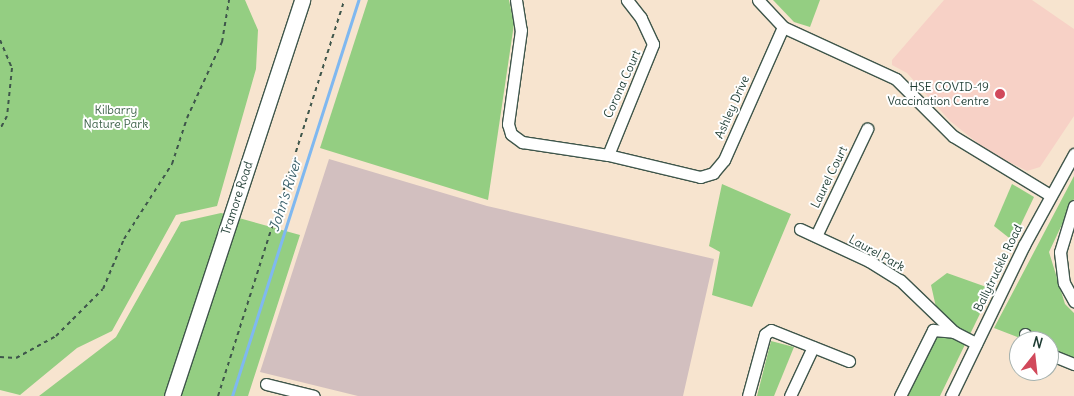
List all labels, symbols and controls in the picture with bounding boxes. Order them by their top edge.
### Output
street label: Corona Court [601,48,643,120]
street label: Ashley Drive [712,73,752,141]
place label: HSE COVID-19 Vaccination Centre [887,80,989,108]
marker: HSE COVID-19 Vaccination Centre [993,87,1007,101]
park label: Kilbarry Nature Park [84,103,148,131]
street label: Laurel Court [808,144,850,210]
water label: John's River [265,157,305,233]
street label: Tramore Road [218,159,256,237]
street label: Ballytruckle Road [971,222,1025,314]
street label: Laurel Park [847,232,907,274]
north arrow [1009,331,1059,381]
text: N [1031,333,1045,353]

